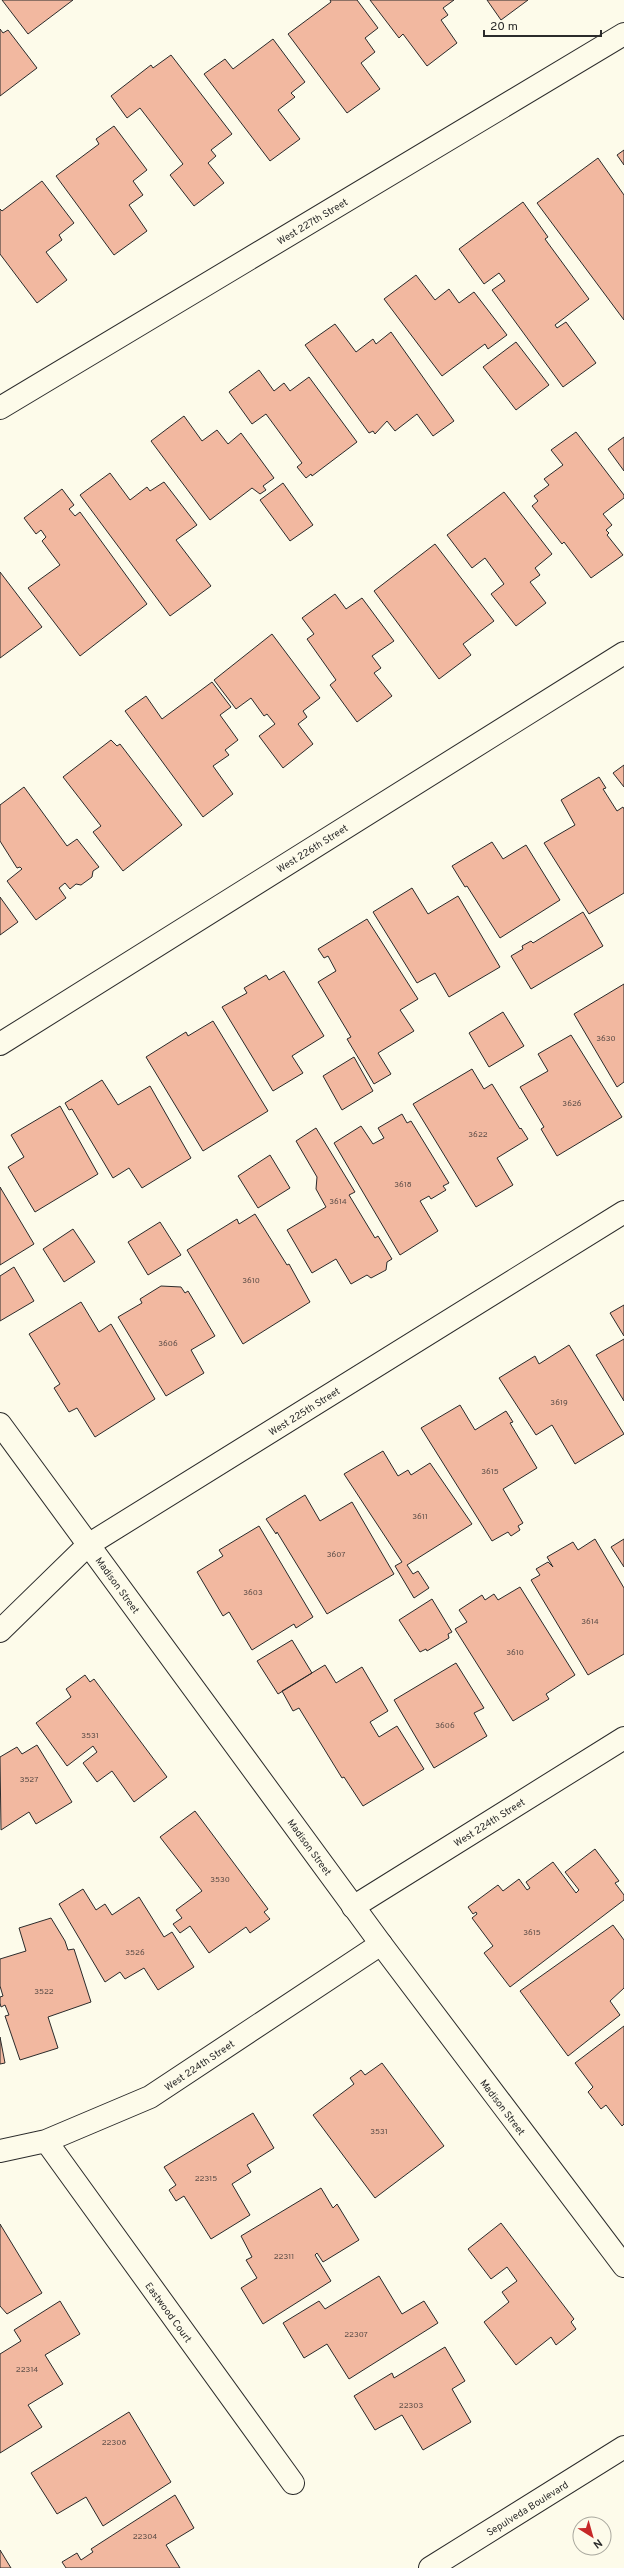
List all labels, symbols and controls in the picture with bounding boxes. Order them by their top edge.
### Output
scale bar [484,12,601,38]
text: 20 m [490,19,518,35]
street label: West 227th Street [275,196,351,249]
street label: West 226th Street [275,822,351,876]
house number: 3630 [596,1034,616,1044]
house number: 3626 [562,1099,582,1109]
house number: 3622 [468,1130,488,1140]
house number: 3618 [394,1180,412,1190]
house number: 3614 [329,1197,347,1207]
house number: 3610 [242,1276,260,1286]
house number: 3606 [158,1339,178,1349]
street label: West 225th Street [267,1385,343,1439]
house number: 3619 [550,1398,568,1408]
house number: 3615 [481,1467,499,1477]
house number: 3611 [412,1512,428,1522]
house number: 3607 [327,1550,345,1560]
street label: Madison Street [92,1555,142,1617]
house number: 3603 [243,1588,263,1598]
house number: 3614 [581,1617,599,1627]
house number: 3610 [506,1648,524,1658]
house number: 3606 [435,1721,455,1731]
house number: 3531 [81,1731,99,1741]
house number: 3527 [20,1775,38,1785]
street label: West 224th Street [452,1796,528,1850]
street label: Madison Street [284,1817,334,1879]
house number: 3530 [210,1875,230,1885]
house number: 3615 [523,1928,541,1938]
house number: 3526 [125,1948,145,1958]
house number: 3522 [34,1987,54,1997]
street label: West 224th Street [162,2038,237,2094]
street label: Madison Street [476,2077,527,2139]
house number: 3531 [370,2127,388,2137]
house number: 22315 [195,2174,217,2184]
house number: 22311 [274,2252,294,2262]
street label: Eastwood Court [142,2280,194,2346]
house number: 22307 [344,2330,368,2340]
house number: 22314 [16,2365,38,2375]
house number: 22303 [399,2401,423,2411]
house number: 22308 [102,2438,126,2448]
street label: Sepulveda Boulevard [484,2479,571,2540]
north arrow [572,2516,612,2556]
house number: 22304 [133,2532,157,2542]
text: N [590,2535,605,2551]

